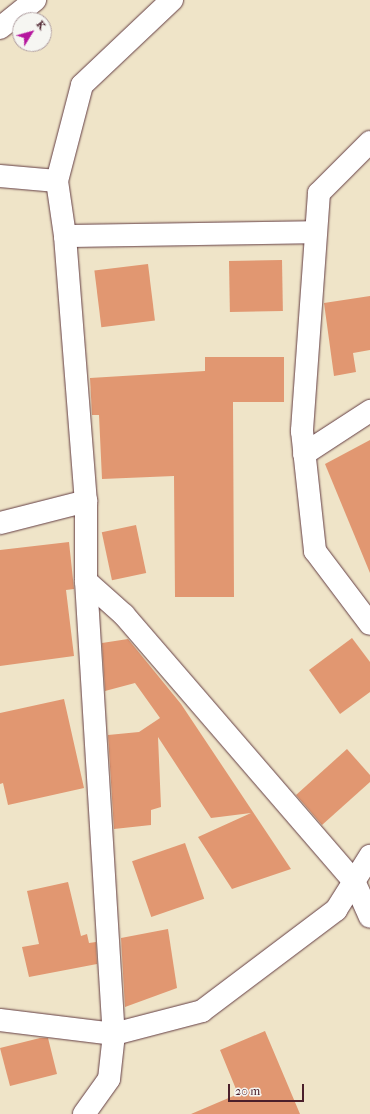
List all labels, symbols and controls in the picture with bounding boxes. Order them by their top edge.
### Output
north arrow [12,12,52,52]
text: K [34,18,49,32]
scale bar [230,1076,306,1102]
text: 20 m [235,1084,260,1098]

